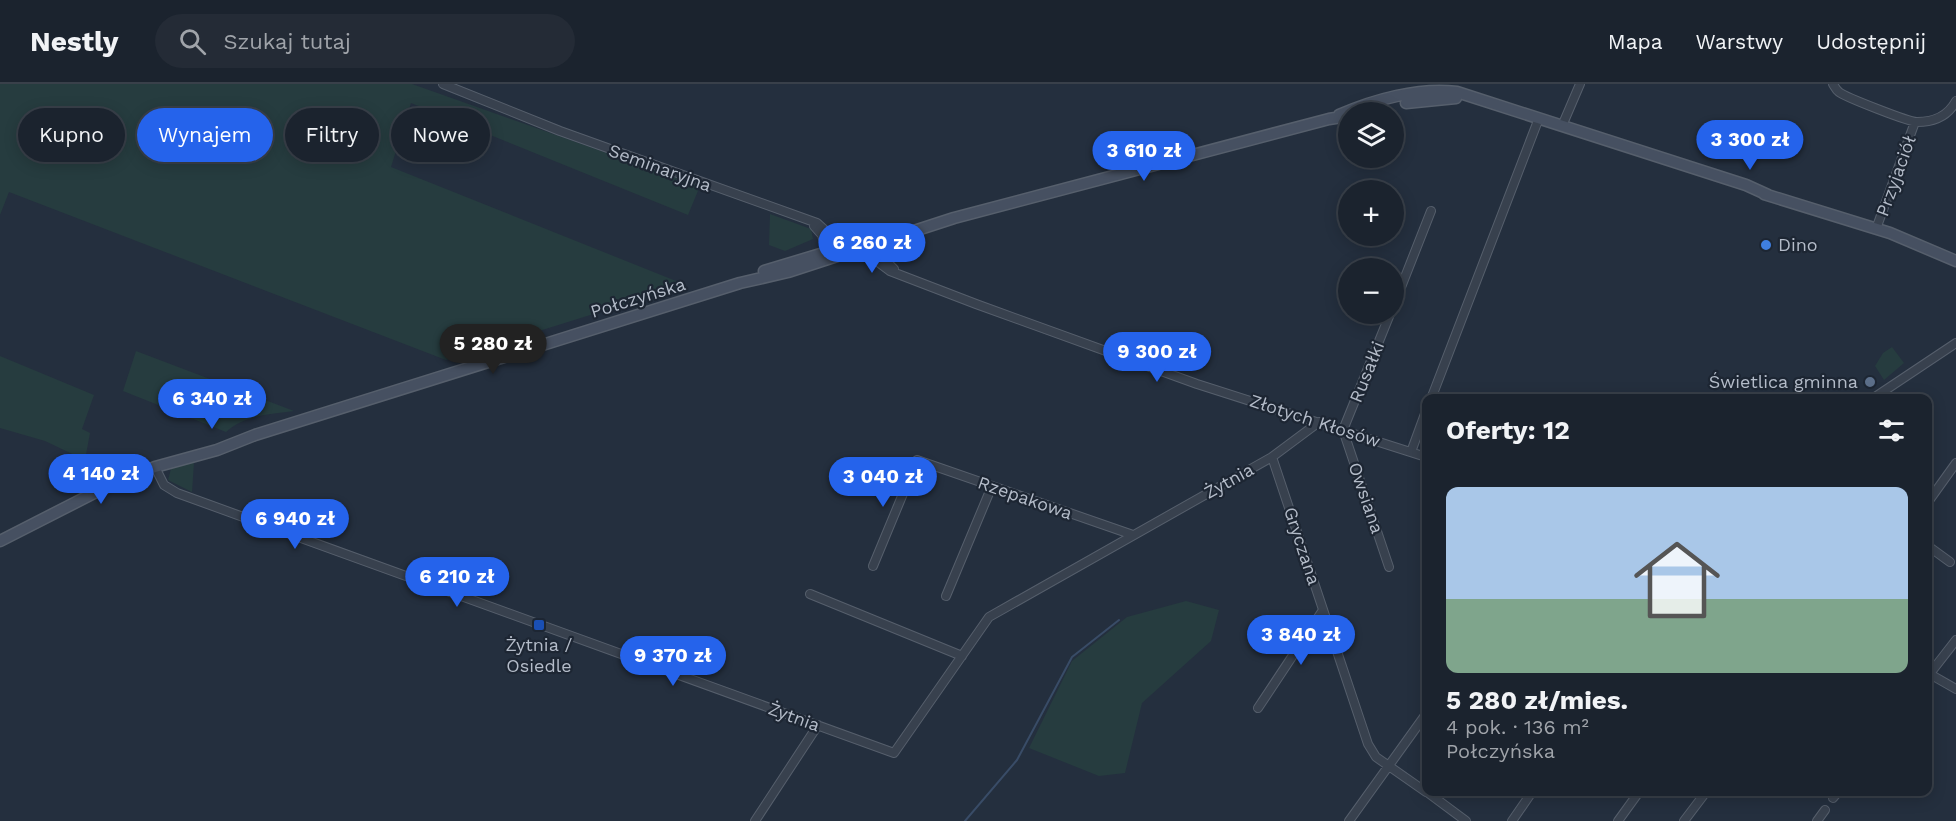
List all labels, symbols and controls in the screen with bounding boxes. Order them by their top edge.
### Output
search box [155,14,575,68]
text: Nestly [30,25,119,58]
icon: search [176,25,209,58]
text: Szukaj tutaj [224,29,351,54]
text: Mapa [1608,29,1663,54]
text: Warstwy [1696,29,1783,54]
text: Udostępnij [1816,29,1926,54]
map controls [1338,102,1404,324]
button: layers [1338,102,1404,168]
chip: Kupno [18,108,125,162]
chip: Wynajem [137,108,273,162]
chip: Filtry [285,108,379,162]
chip: Nowe [391,108,490,162]
pin: 3 300 zł [1688,120,1812,171]
text: 3 300 zł [1710,127,1790,151]
pin: 3 610 zł [1082,131,1206,182]
street label: Przyjaciół [1871,132,1920,219]
text: 3 610 zł [1106,138,1182,162]
street label: Seminaryjna [606,139,714,196]
button: + [1338,180,1404,246]
pin: 6 260 zł [810,223,934,274]
text: 6 260 zł [832,230,912,254]
place label: Dino [1778,234,1818,255]
marker: Dino [1759,238,1773,252]
button: − [1338,258,1404,324]
street label: Połczyńska [588,273,688,322]
pin: 5 280 zł [431,324,555,375]
text: 5 280 zł [454,331,532,355]
pin: 9 300 zł [1095,332,1219,383]
street label: Rusałki [1345,338,1388,406]
text: 9 300 zł [1117,339,1197,363]
place label: Świetlica gminna [1709,371,1858,392]
marker: Świetlica gminna [1863,375,1877,389]
pin: 6 340 zł [150,379,274,430]
text: 6 340 zł [172,386,252,410]
street label: Złotych Kłosów [1247,390,1383,451]
icon: filters [1875,414,1908,447]
text: Oferty: 12 [1446,415,1570,445]
pin: 4 140 zł [39,454,163,505]
pin: 3 040 zł [821,457,945,508]
street label: Żytnia [1200,458,1257,503]
street label: Owsiana [1345,459,1388,536]
text: 4 140 zł [63,461,139,485]
text: 3 040 zł [843,464,923,488]
street label: Rzepakowa [975,472,1075,524]
pin: 6 940 zł [233,499,357,550]
street label: Gryczana [1280,504,1325,588]
text: 6 940 zł [255,506,335,530]
icon: home [1623,526,1731,634]
pin: 6 210 zł [395,557,519,608]
text: 6 210 zł [419,564,495,588]
pin: 3 840 zł [1239,615,1363,666]
marker: Żytnia / Osiedle [532,618,546,632]
text: 3 840 zł [1261,622,1341,646]
place label: Żytnia / Osiedle [506,634,573,676]
pin: 9 370 zł [611,636,735,687]
text: 9 370 zł [634,643,712,667]
text: 5 280 zł/mies. [1446,685,1628,715]
street label: Żytnia [766,698,823,736]
text: 4 pok. · 136 m² [1446,715,1589,739]
text: Połczyńska [1446,739,1555,763]

